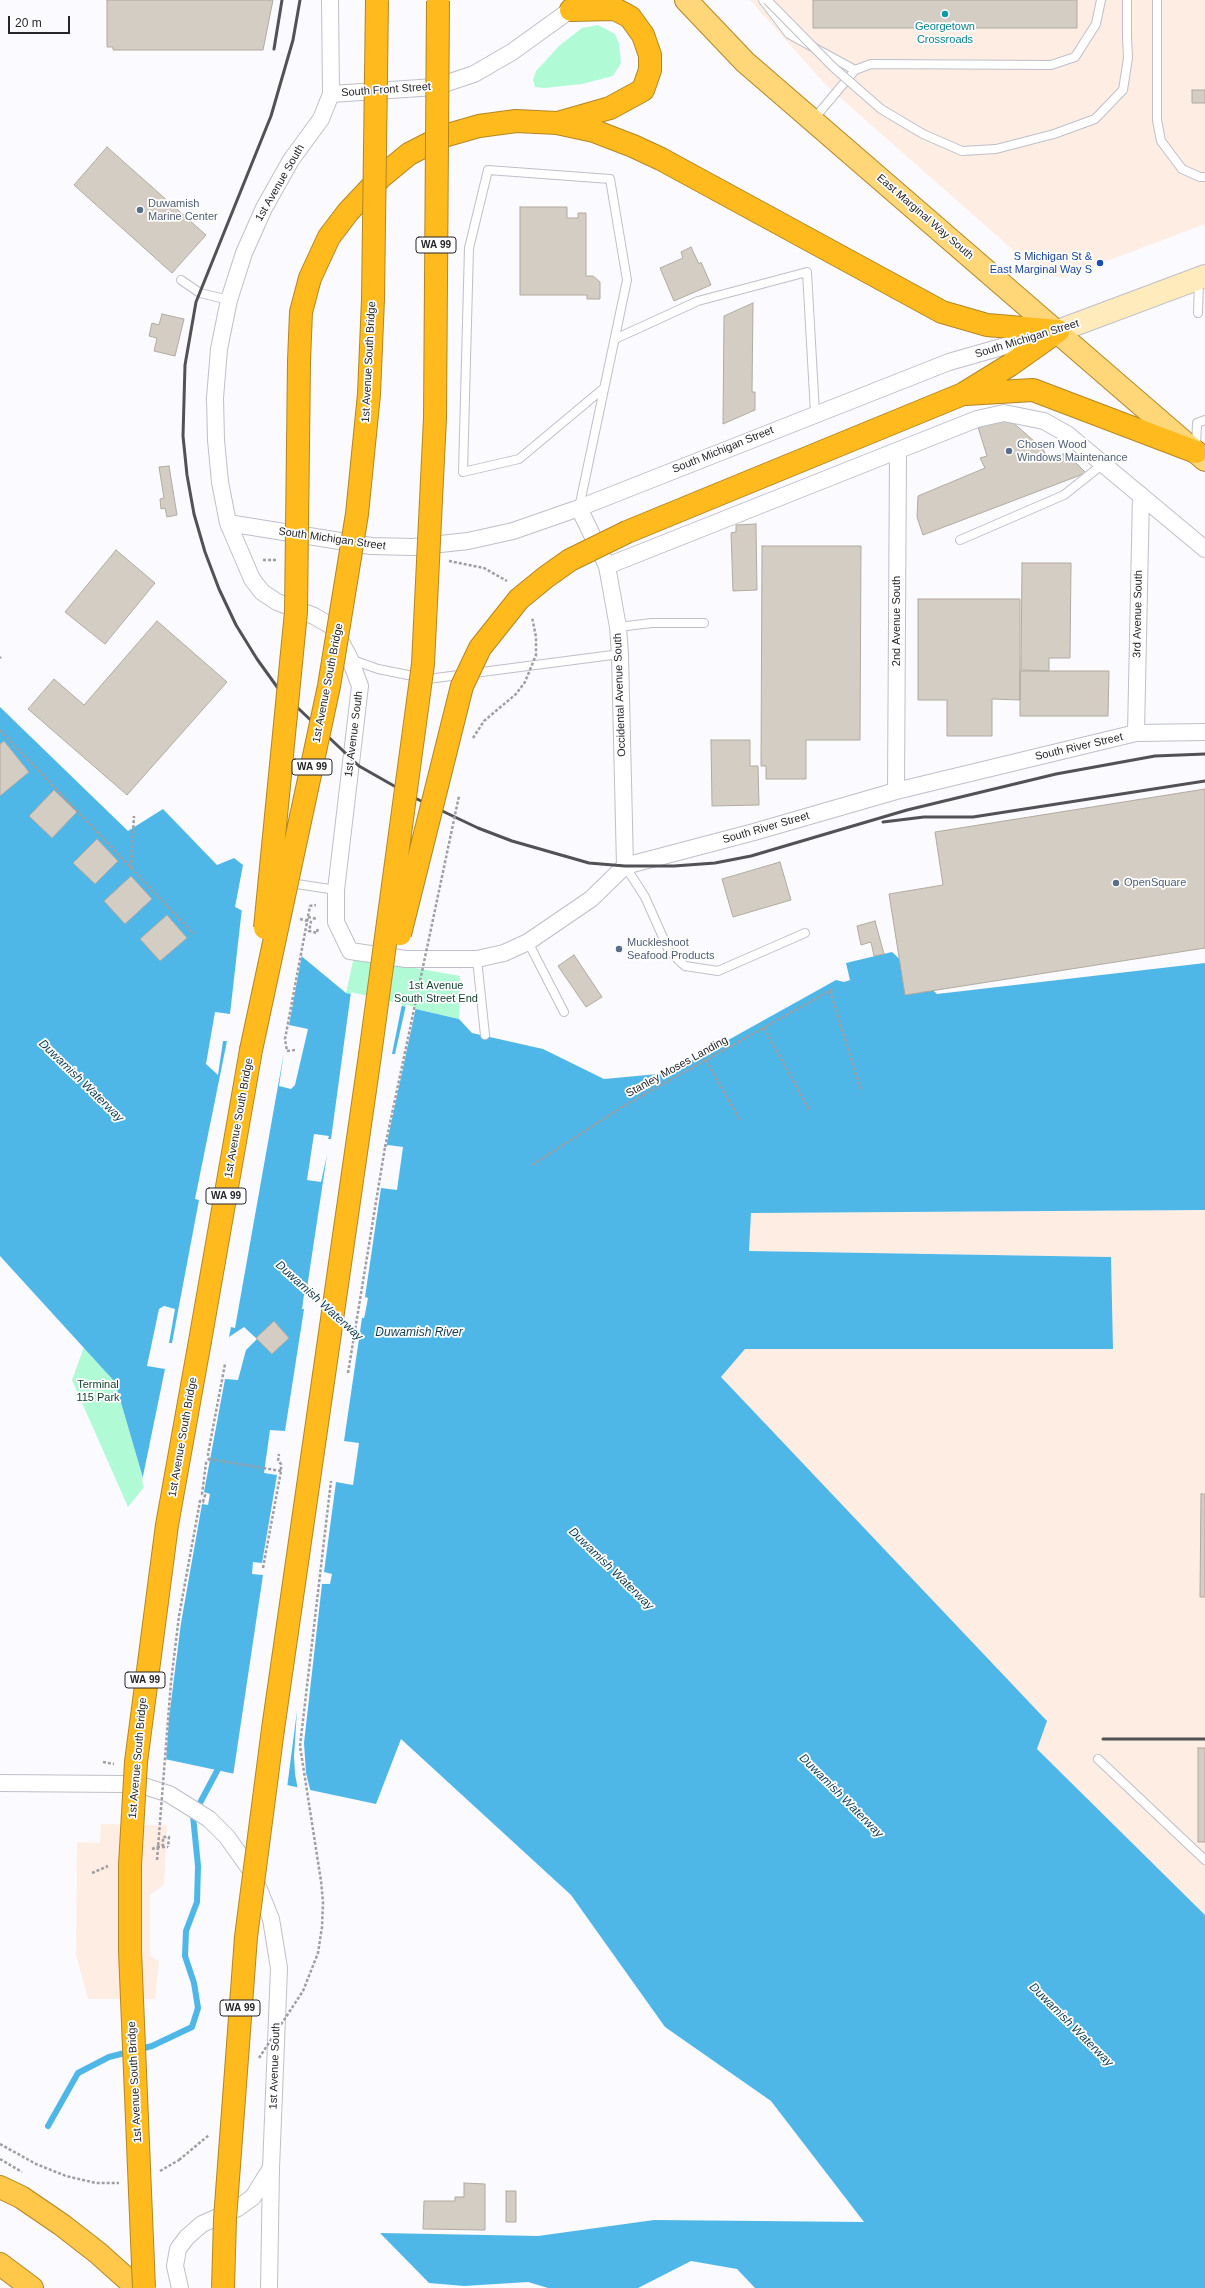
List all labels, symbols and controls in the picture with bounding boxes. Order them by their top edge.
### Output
scale bar [10,8,72,34]
marker: Georgetown Crossroads [940,9,950,19]
text: 20 m [15,16,42,30]
place label: Georgetown Crossroads [915,20,975,46]
street label: South Front Street [341,80,431,100]
street label: 1st Avenue South [253,142,307,224]
street label: East Marginal Way South [874,171,976,263]
place label: Duwamish Marine Center [148,197,218,223]
marker: Duwamish Marine Center [135,205,145,215]
road number: WA 99 [416,237,456,253]
place label: S Michigan St & East Marginal Way S [990,250,1092,276]
marker: S Michigan St & East Marginal Way S [1095,258,1105,268]
street label: 1st Avenue South Bridge [359,301,379,423]
street label: South Michigan Street [973,317,1081,361]
street label: South Michigan Street [670,424,776,476]
place label: Chosen Wood Windows Maintenance [1017,438,1128,464]
marker: Chosen Wood Windows Maintenance [1004,446,1014,456]
street label: South Michigan Street [277,525,387,553]
street label: 3rd Avenue South [1131,570,1145,658]
street label: 2nd Avenue South [890,576,904,666]
street label: 1st Avenue South Bridge [310,622,346,744]
street label: Occidental Avenue South [611,633,629,757]
street label: 1st Avenue South [342,690,366,778]
street label: South River Street [1034,730,1124,764]
road number: WA 99 [292,759,332,775]
street label: South River Street [721,809,811,847]
place label: OpenSquare [1124,876,1186,890]
marker: OpenSquare [1111,878,1121,888]
place label: Muckleshoot Seafood Products [627,936,714,962]
marker: Muckleshoot Seafood Products [614,944,624,954]
park label: 1st Avenue South Street End [394,979,478,1005]
street label: Stanley Moses Landing [624,1034,730,1100]
water label: Duwamish Waterway [36,1037,126,1125]
street label: 1st Avenue South Bridge [222,1057,256,1179]
road number: WA 99 [206,1188,246,1204]
water label: Duwamish Waterway [272,1258,366,1344]
water label: Duwamish River [375,1326,463,1340]
street label: 1st Avenue South Bridge [166,1376,200,1498]
park label: Terminal 115 Park [76,1378,120,1404]
water label: Duwamish Waterway [566,1525,656,1613]
road number: WA 99 [125,1672,165,1688]
street label: 1st Avenue South Bridge [126,1697,150,1819]
water label: Duwamish Waterway [796,1751,886,1841]
water label: Duwamish Waterway [1026,1980,1116,2070]
road number: WA 99 [220,2000,260,2016]
street label: 1st Avenue South Bridge [125,2021,145,2143]
street label: 1st Avenue South [267,2022,283,2110]

